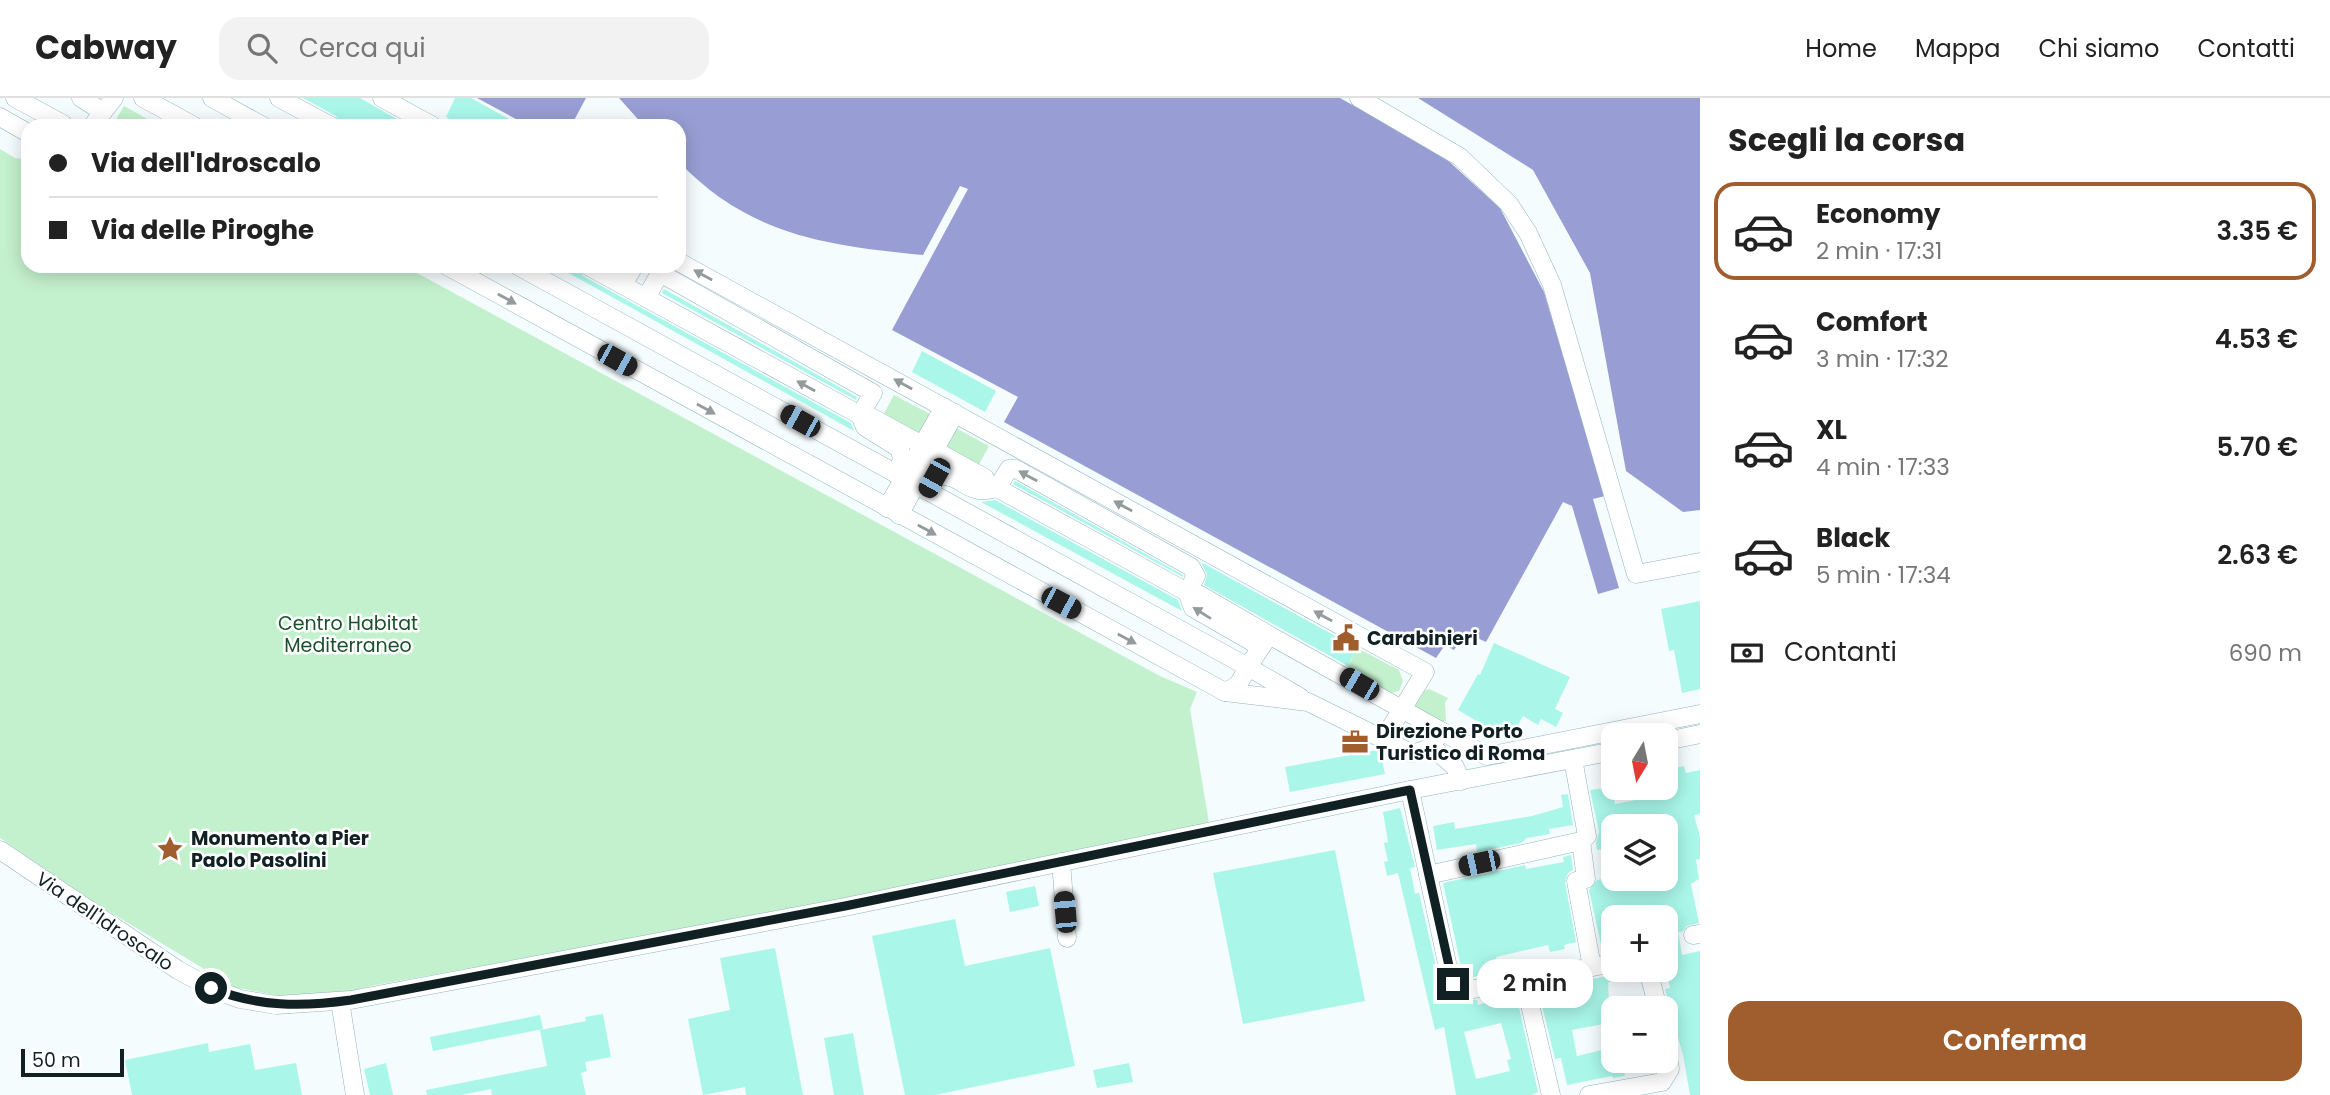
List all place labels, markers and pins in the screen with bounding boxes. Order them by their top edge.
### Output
public building icon: Carabinieri [1331,623,1361,653]
place label: Carabinieri [1367,625,1478,652]
place label: Direzione Porto Turistico di Roma [1376,718,1545,767]
office icon: Direzione Porto Turistico di Roma [1340,727,1370,757]
place label: Monumento a Pier Paolo Pasolini [191,825,369,874]
place icon: Monumento a Pier Paolo Pasolini [155,834,185,864]

